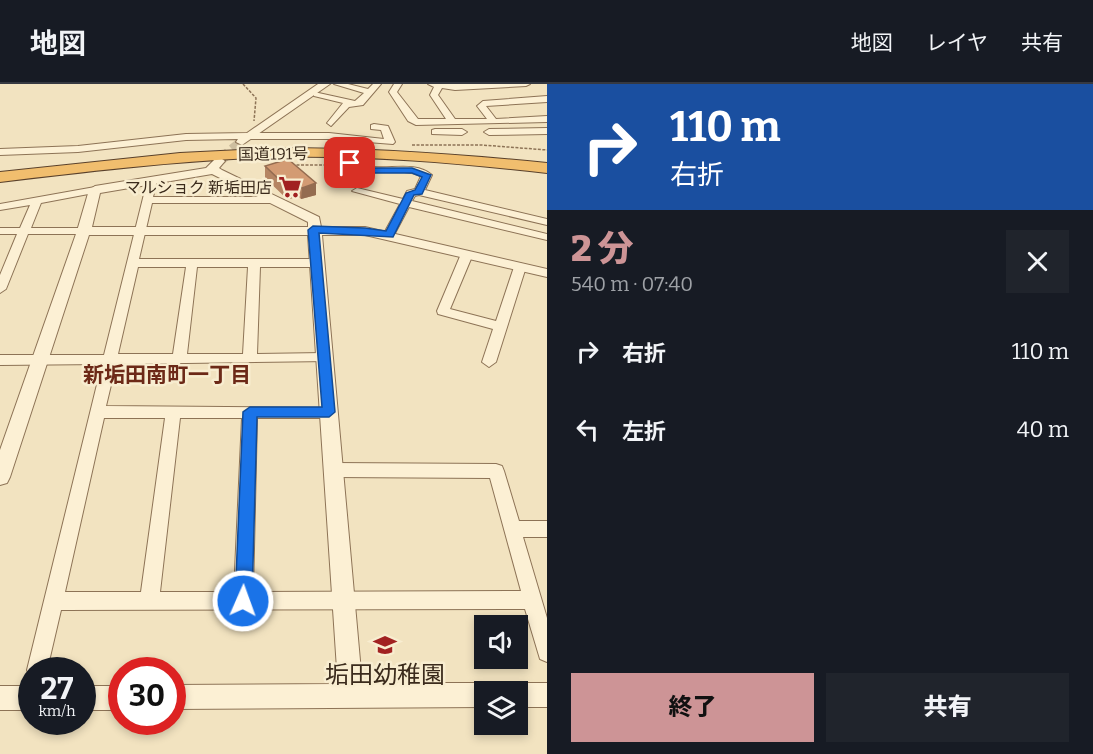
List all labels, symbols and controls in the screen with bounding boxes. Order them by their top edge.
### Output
text: 地図 [30,27,86,60]
text: 地図 [851,30,893,56]
text: レイヤ [926,30,988,56]
text: 共有 [1021,30,1063,56]
text: 110 m [670,102,781,152]
icon: right [571,108,649,186]
pin [324,137,375,188]
street label: 国道191号 [238,144,308,164]
icon: arrive [333,146,366,179]
text: 右折 [670,159,724,191]
supermarket icon: マルショク 新垢田店 [277,174,303,200]
place label: マルショク 新垢田店 [125,178,272,197]
text: 2 分 [571,227,634,271]
button: close [1006,230,1069,293]
text: 540 m · 07:40 [571,272,693,296]
icon: right [571,335,604,368]
text: 110 m [1012,338,1069,365]
text: 右折 [622,340,666,367]
district label: 新垢田南町一丁目 [83,362,251,388]
icon: left [571,413,604,446]
text: 40 m [1017,416,1069,443]
text: 左折 [622,418,666,445]
position arrow [211,569,275,633]
map controls [474,615,528,735]
button: sound [474,615,528,669]
school or university icon: 垢田幼稚園 [372,632,398,658]
speed limit sign: 30 [108,657,186,735]
place label: 垢田幼稚園 [325,661,445,689]
text: 27 [41,671,73,707]
button: 終了 [571,673,814,742]
button: 共有 [826,673,1069,742]
button: layers [474,681,528,735]
text: km/h [38,702,76,720]

